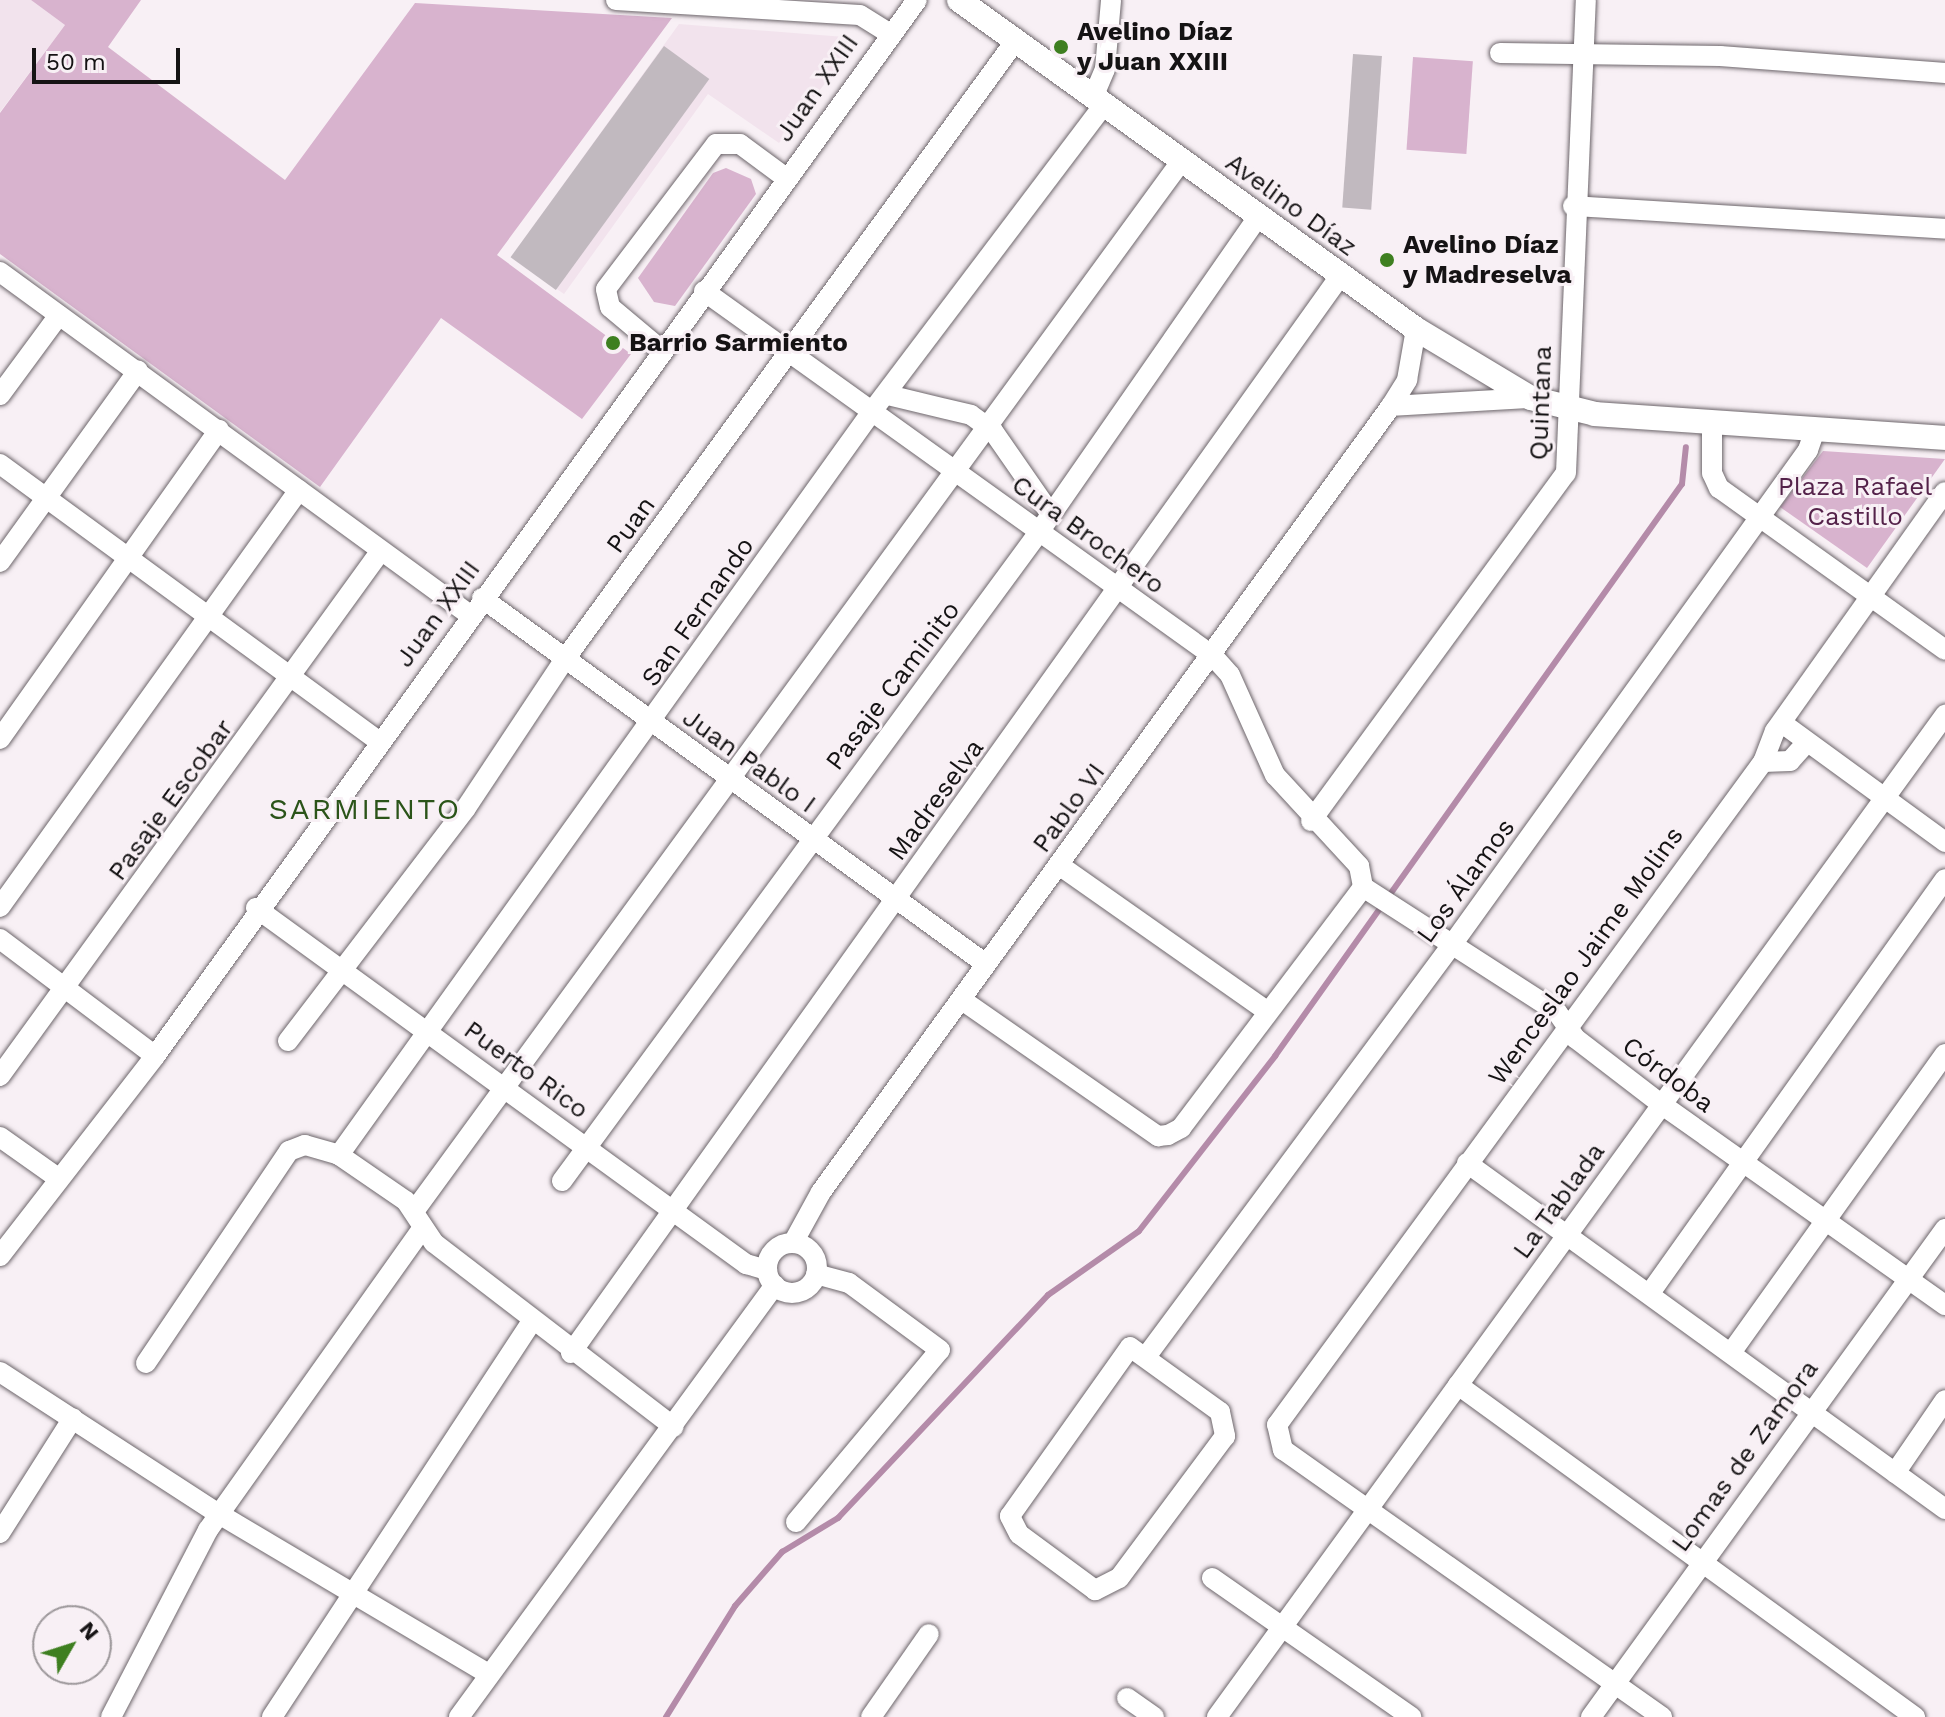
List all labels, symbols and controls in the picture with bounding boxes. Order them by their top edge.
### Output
place label: Avelino Díaz y Juan XXIII [1077,16,1233,78]
street label: Juan XXIII [769,28,865,148]
scale bar [36,32,184,82]
marker: Avelino Díaz y Juan XXIII [1052,38,1070,56]
text: 50 m [46,48,106,76]
street label: Avelino Díaz [1219,147,1363,263]
place label: Avelino Díaz y Madreselva [1403,229,1572,290]
marker: Avelino Díaz y Madreselva [1378,251,1396,269]
place label: Barrio Sarmiento [629,327,848,359]
marker: Barrio Sarmiento [604,334,622,352]
street label: Quintana [1523,345,1559,461]
street label: Cura Brochero [1005,469,1171,601]
park label: Plaza Rafael Castillo [1778,471,1932,532]
street label: Puan [600,490,662,560]
street label: San Fernando [635,531,761,693]
street label: Juan XXIII [389,554,487,674]
street label: Pasaje Caminito [819,595,967,777]
street label: Juan Pablo I [676,702,822,820]
street label: Pasaje Escobar [102,713,240,887]
street label: Madreselva [882,733,990,867]
street label: Pablo VI [1026,757,1112,859]
district label: SARMIENTO [269,791,461,827]
street label: Los Álamos [1410,812,1522,950]
street label: Wenceslao Jaime Molins [1482,820,1690,1092]
street label: Puerto Rico [458,1014,594,1126]
street label: Córdoba [1616,1030,1720,1120]
street label: La Tablada [1506,1136,1612,1266]
street label: Lomas de Zamora [1665,1354,1825,1558]
north arrow [32,1605,112,1685]
text: N [75,1617,104,1645]

